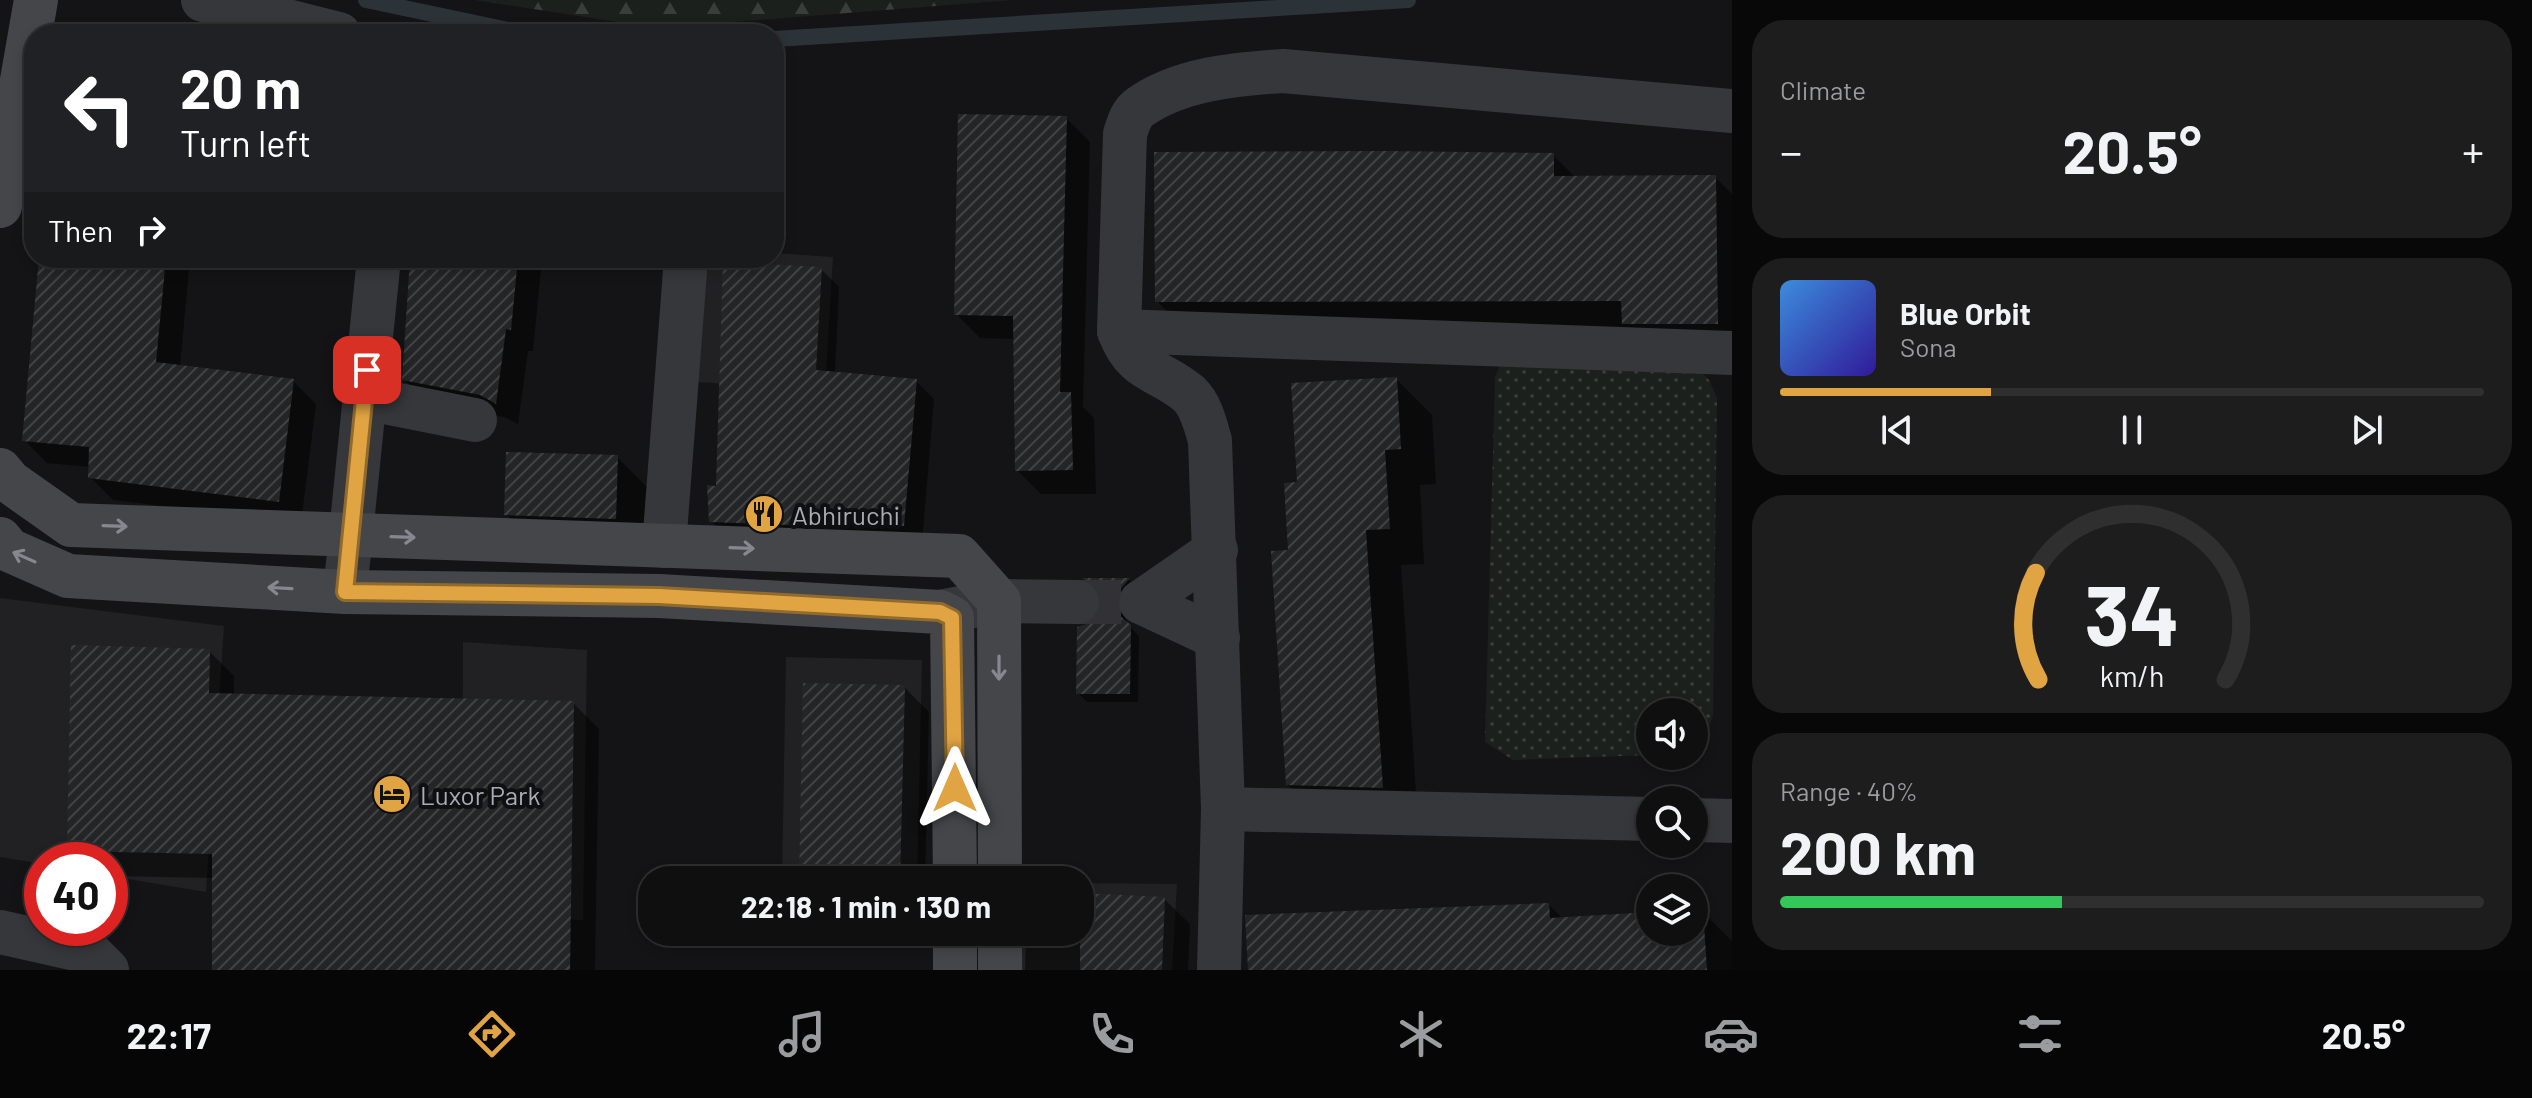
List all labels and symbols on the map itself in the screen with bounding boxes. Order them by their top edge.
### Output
pin [333,336,401,404]
restaurant icon: Abhiruchi [743,493,785,535]
place label: Abhiruchi [792,499,900,530]
one-way arrow [101,519,128,534]
one-way arrow [389,530,416,545]
one-way arrow [728,541,755,556]
one-way arrow [12,548,37,563]
one-way arrow [267,580,294,595]
one-way arrow [991,654,1007,681]
position arrow [913,746,997,830]
hotel icon: Luxor Park [371,773,413,815]
place label: Luxor Park [420,779,540,810]
speed limit sign: 40 [24,842,128,946]

